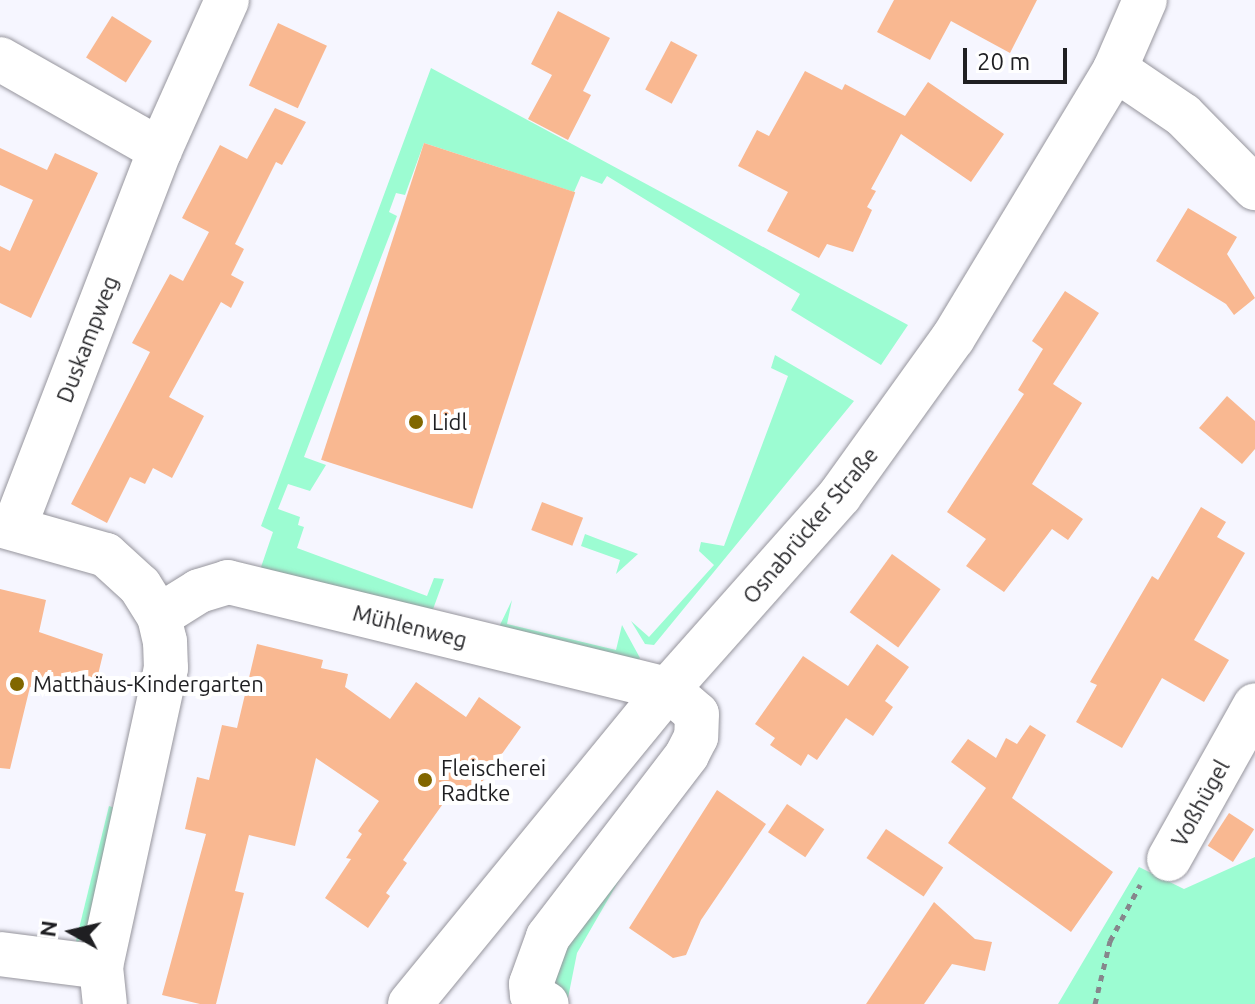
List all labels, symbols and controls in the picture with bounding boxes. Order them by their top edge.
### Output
scale bar [967,32,1071,82]
text: 20 m [977,48,1030,75]
street label: Duskampweg [51,272,123,406]
place label: Lidl [432,409,467,435]
marker: Lidl [407,413,425,431]
street label: Osnabrücker Straße [737,441,883,609]
street label: Mühlenweg [350,599,470,653]
place label: Matthäus-Kindergarten [33,671,264,697]
marker: Matthäus-Kindergarten [8,675,26,693]
place label: Fleischerei Radtke [441,754,546,806]
street label: Voßhügel [1165,755,1235,851]
marker: Fleischerei Radtke [416,771,434,789]
north arrow [32,892,112,972]
text: N [34,919,61,938]

